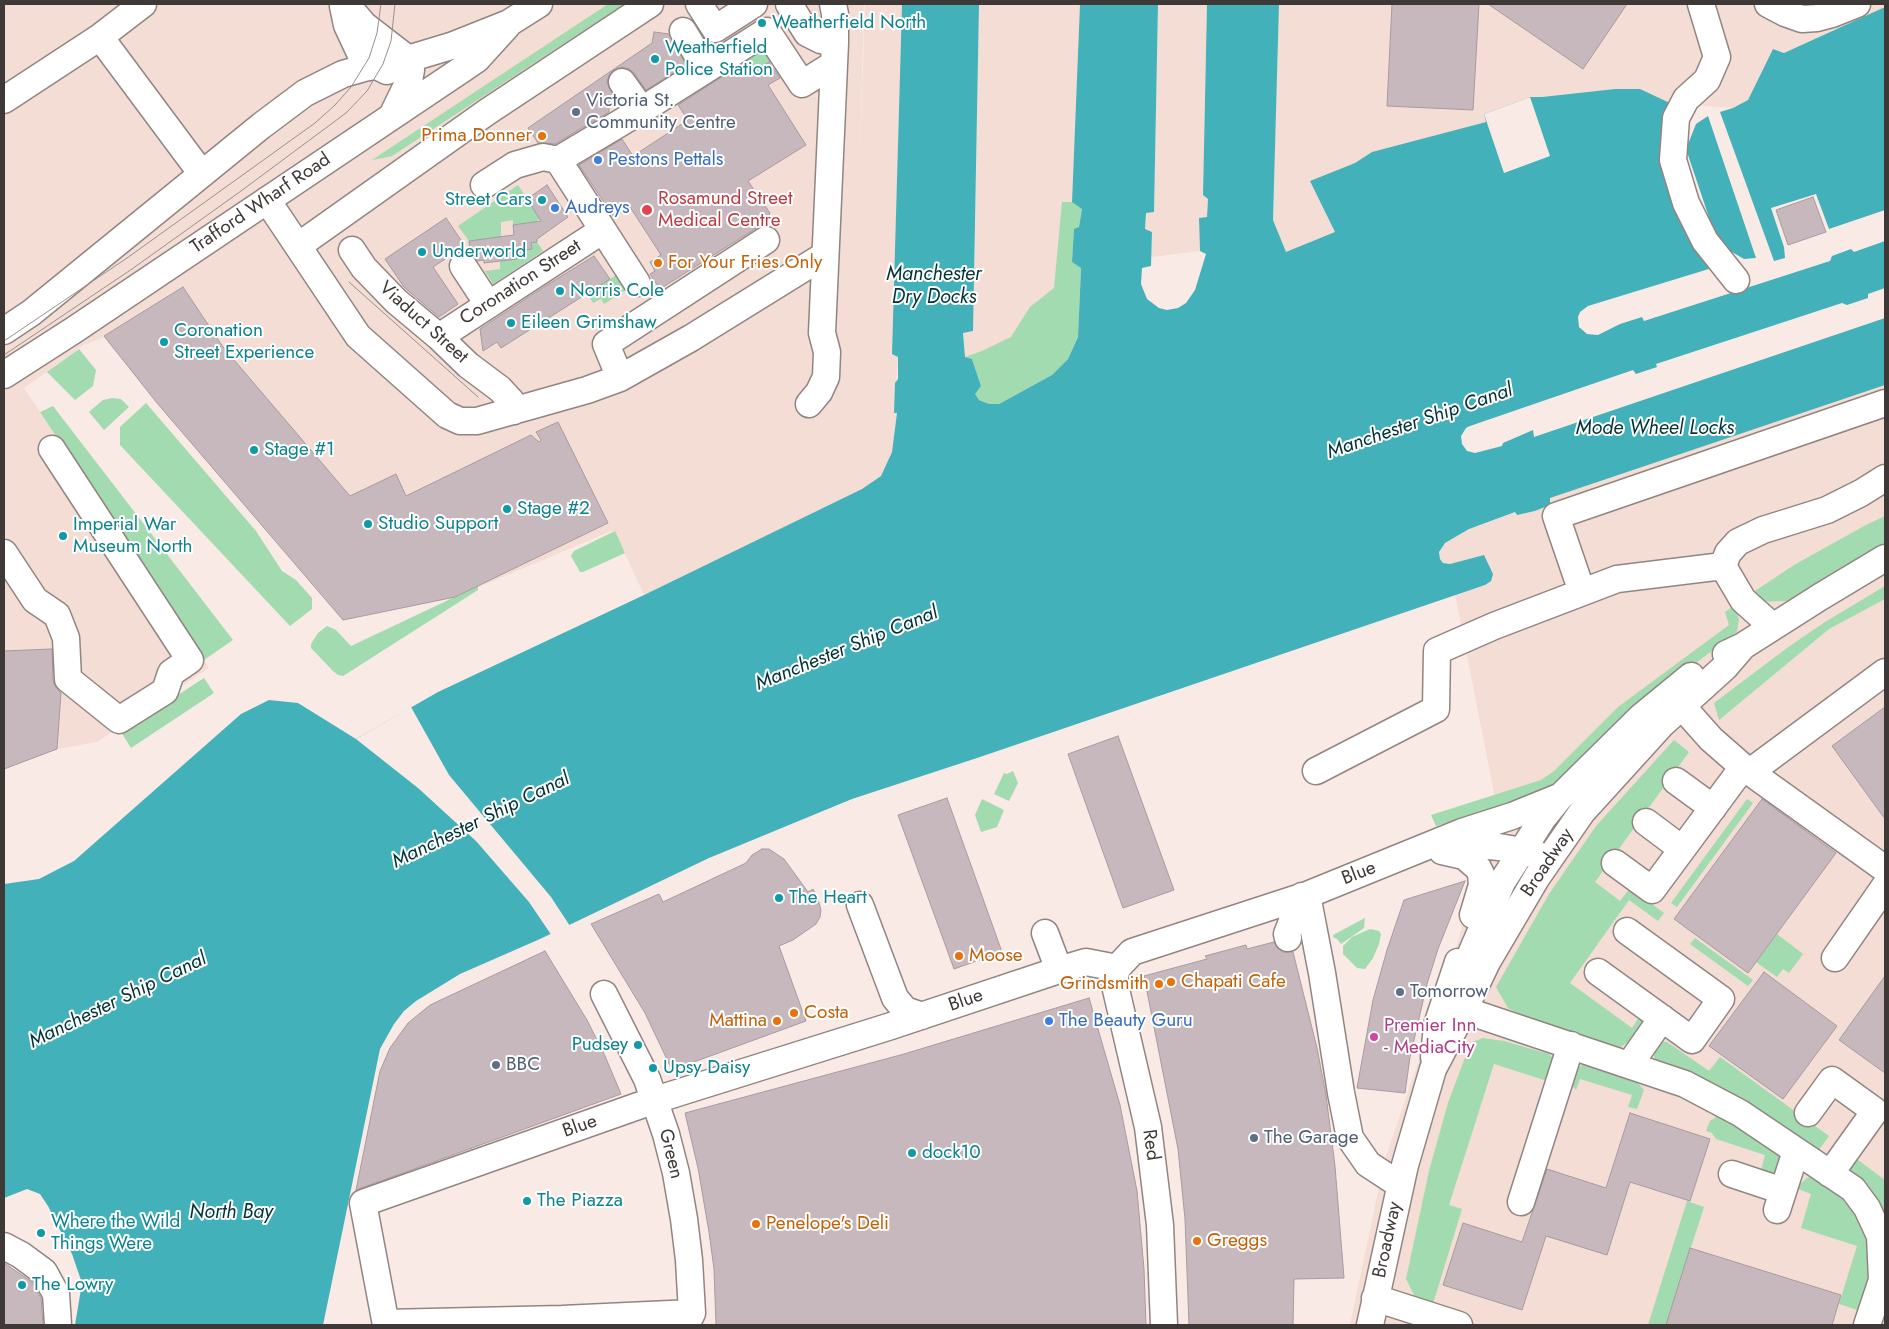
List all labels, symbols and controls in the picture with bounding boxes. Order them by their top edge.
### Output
place label: Weatherfield North [772,12,926,34]
marker: Weatherfield North [756,17,768,29]
place label: Weatherfield Police Station [665,37,773,81]
marker: Weatherfield Police Station [649,53,661,65]
place label: Victoria St. Community Centre [586,90,736,134]
marker: Victoria St. Community Centre [570,106,582,118]
place label: Prima Donner [421,125,532,147]
marker: Prima Donner [536,130,548,142]
street label: Trafford Wharf Road [187,149,335,259]
place label: Pestons Pettals [608,149,723,171]
marker: Pestons Pettals [592,154,604,166]
place label: Rosamund Street Medical Centre [658,188,792,232]
place label: Street Cars [445,189,532,211]
marker: Street Cars [536,194,548,206]
place label: Audreys [565,197,630,219]
marker: Audreys [549,202,561,214]
marker: Rosamund Street Medical Centre [640,203,654,217]
street label: Coronation Street [456,235,586,331]
place label: Underworld [432,241,526,263]
marker: Underworld [416,246,428,258]
place label: For Your Fries Only [668,252,822,274]
marker: For Your Fries Only [652,257,664,269]
water label: Manchester Dry Docks [886,263,982,310]
street label: Viaduct Street [374,277,472,369]
place label: Norris Cole [570,280,664,302]
marker: Norris Cole [554,285,566,297]
place label: Eileen Grimshaw [521,312,657,334]
marker: Eileen Grimshaw [505,317,517,329]
place label: Coronation Street Experience [174,320,314,364]
marker: Coronation Street Experience [158,336,170,348]
water label: Manchester Ship Canal [1324,379,1516,465]
water label: Mode Wheel Locks [1576,417,1734,441]
place label: Stage #1 [264,439,334,461]
marker: Stage #1 [248,444,260,456]
place label: Stage #2 [517,498,590,520]
marker: Stage #2 [501,503,513,515]
place label: Studio Support [378,513,498,535]
place label: Imperial War Museum North [73,514,192,558]
marker: Studio Support [362,518,374,530]
marker: Imperial War Museum North [57,530,69,542]
water label: Manchester Ship Canal [752,601,942,697]
water label: Manchester Ship Canal [388,768,574,874]
street label: Broadway [1517,824,1579,902]
street label: Blue [1339,857,1379,891]
place label: The Heart [789,887,867,909]
marker: The Heart [773,892,785,904]
place label: Moose [969,945,1023,967]
water label: Manchester Ship Canal [25,948,211,1054]
marker: Moose [953,950,965,962]
place label: Chapati Cafe [1181,971,1286,993]
place label: Grindsmith [1060,973,1149,995]
marker: Chapati Cafe [1165,976,1177,988]
marker: Grindsmith [1153,978,1165,990]
place label: Tomorrow [1410,981,1488,1003]
street label: Blue [946,985,986,1017]
marker: Tomorrow [1394,986,1406,998]
place label: Costa [804,1002,849,1024]
marker: Costa [788,1007,800,1019]
place label: Mattina [709,1010,767,1032]
place label: The Beauty Guru [1059,1010,1193,1032]
marker: Mattina [771,1015,783,1027]
marker: The Beauty Guru [1043,1015,1055,1027]
place label: Premier Inn - MediaCity [1384,1015,1476,1059]
marker: Premier Inn - MediaCity [1368,1031,1380,1043]
place label: Pudsey [572,1034,628,1056]
marker: Pudsey [632,1039,644,1051]
place label: BBC [506,1054,540,1076]
place label: Upsy Daisy [663,1057,750,1079]
marker: BBC [490,1059,502,1071]
marker: Upsy Daisy [647,1062,659,1074]
street label: Blue [560,1111,600,1143]
street label: Green [653,1127,687,1181]
place label: The Garage [1264,1127,1358,1149]
street label: Red [1137,1128,1163,1162]
marker: The Garage [1248,1132,1260,1144]
place label: dock10 [922,1142,981,1164]
marker: dock10 [906,1147,918,1159]
place label: The Piazza [537,1190,623,1212]
marker: The Piazza [521,1195,533,1207]
street label: Broadway [1369,1200,1407,1280]
water label: North Bay [189,1201,273,1225]
place label: Where the Wild Things Were [51,1211,180,1255]
place label: Penelope's Deli [766,1213,889,1235]
marker: Penelope's Deli [750,1218,762,1230]
marker: Where the Wild Things Were [35,1227,47,1239]
place label: Greggs [1207,1230,1267,1252]
marker: Greggs [1191,1235,1203,1247]
place label: The Lowry [32,1274,113,1296]
marker: The Lowry [16,1279,28,1291]

